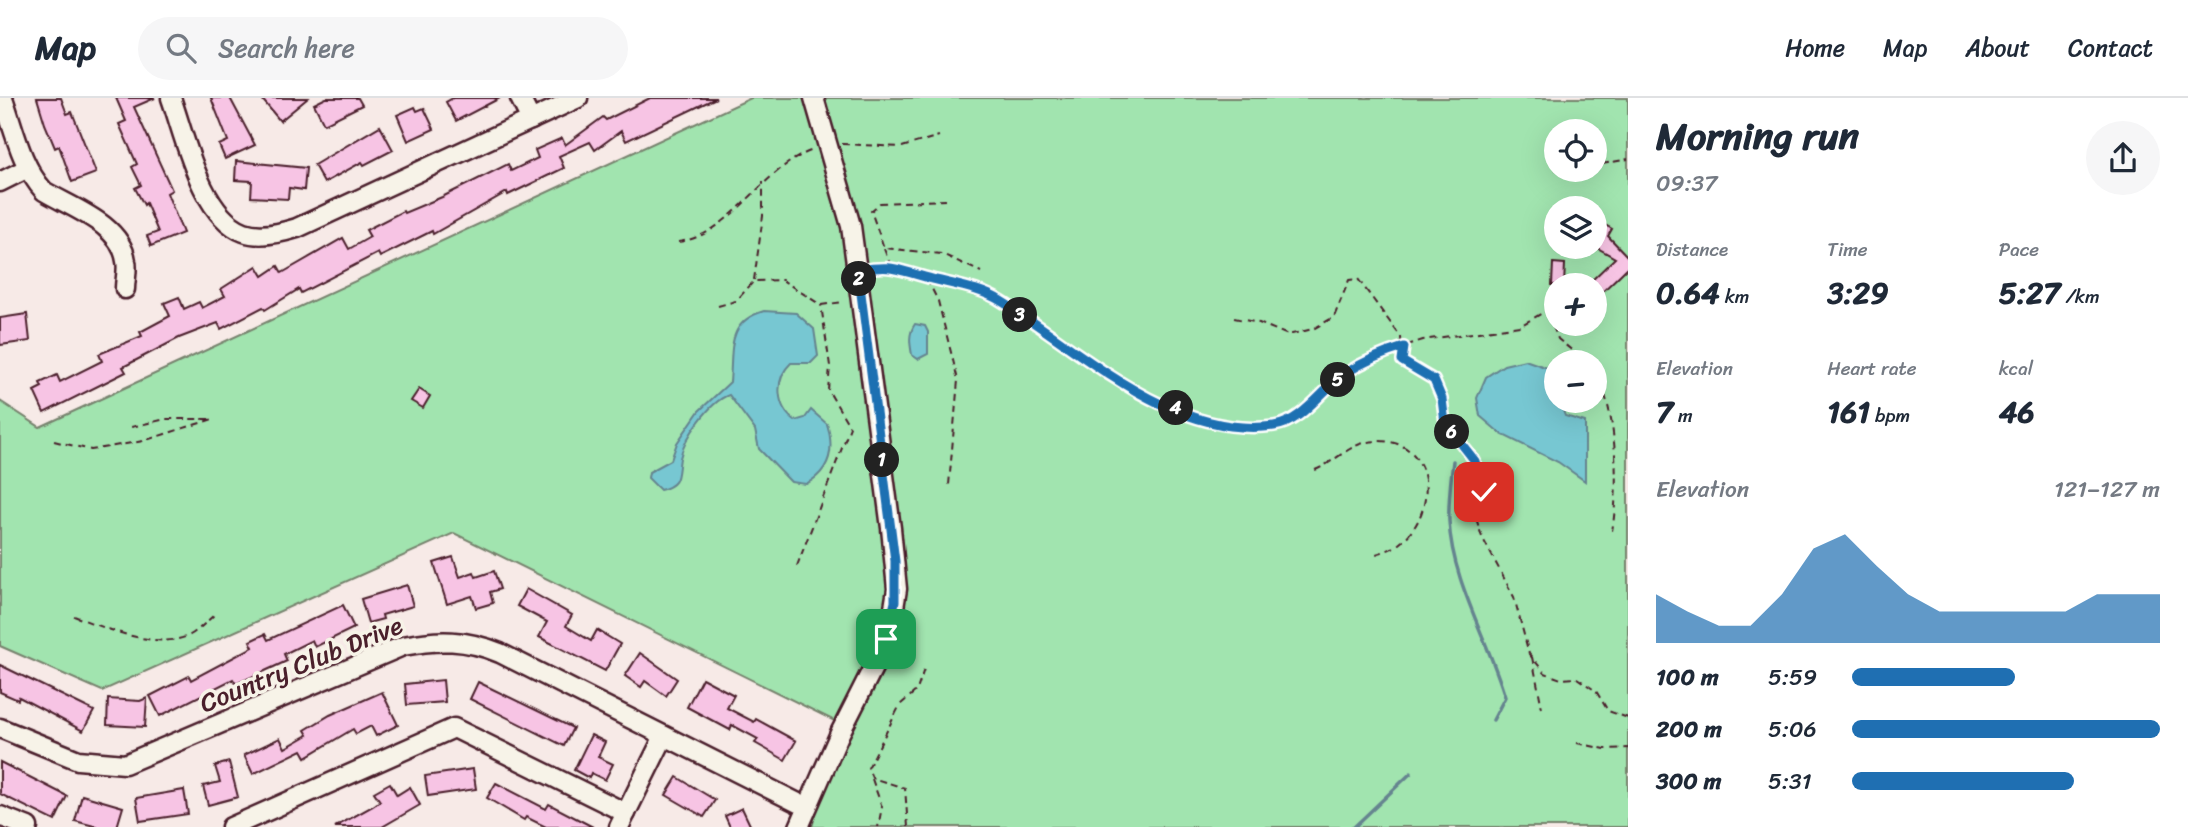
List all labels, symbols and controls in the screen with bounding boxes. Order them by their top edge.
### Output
search box [138,17,628,80]
text: Map [35,19,96,77]
text: Search here [218,25,355,71]
text: Home [1785,27,1845,69]
text: Map [1883,27,1927,69]
text: About [1965,27,2030,69]
text: Contact [2068,27,2153,69]
icon: search [162,29,200,67]
text: Morning run [1656,103,1859,170]
map controls [1544,119,1607,413]
button: locate [1544,119,1607,182]
button: share [2086,121,2160,195]
text: 09:37 [1656,163,1717,204]
button: layers [1544,196,1607,259]
text: Distance [1656,233,1728,266]
text: Time [1827,233,1868,266]
text: Pace [1999,233,2039,266]
pin: 2 [842,262,876,296]
text: 2 [853,262,864,295]
text: 0.64 [1656,266,1720,320]
text: 3:29 [1827,266,1889,320]
text: 5:27 [1999,266,2061,320]
button: + [1544,273,1607,336]
text: km [1720,280,1749,313]
text: /km [2061,280,2100,313]
pin: 3 [1002,298,1038,332]
text: 3 [1014,298,1025,331]
button: − [1544,350,1607,413]
text: Elevation [1656,352,1733,385]
text: Heart rate [1827,352,1917,385]
text: kcal [1999,352,2033,385]
pin: 5 [1320,362,1356,398]
text: 5 [1332,363,1343,396]
text: 7 [1656,385,1673,439]
text: 161 [1827,385,1870,439]
text: 46 [1999,385,2034,439]
pin: 4 [1158,390,1194,426]
text: 4 [1170,391,1181,424]
text: m [1673,399,1693,432]
text: bpm [1870,399,1910,432]
pin: 6 [1434,414,1470,450]
text: 6 [1446,415,1457,448]
pin: 1 [864,442,900,478]
text: 1 [877,443,886,476]
pin [1454,462,1514,522]
text: Elevation [1656,469,1749,510]
text: 121–127 m [2054,469,2160,510]
icon: check [1465,473,1503,511]
street label: Country Club Drive [192,602,410,726]
pin [856,609,916,669]
icon: arrive [867,620,905,658]
text: 100 m [1656,657,1719,698]
text: 5:59 [1768,657,1817,698]
text: 200 m [1656,709,1722,750]
text: 5:06 [1768,709,1817,750]
text: 300 m [1656,761,1721,802]
text: 5:31 [1768,761,1812,802]

